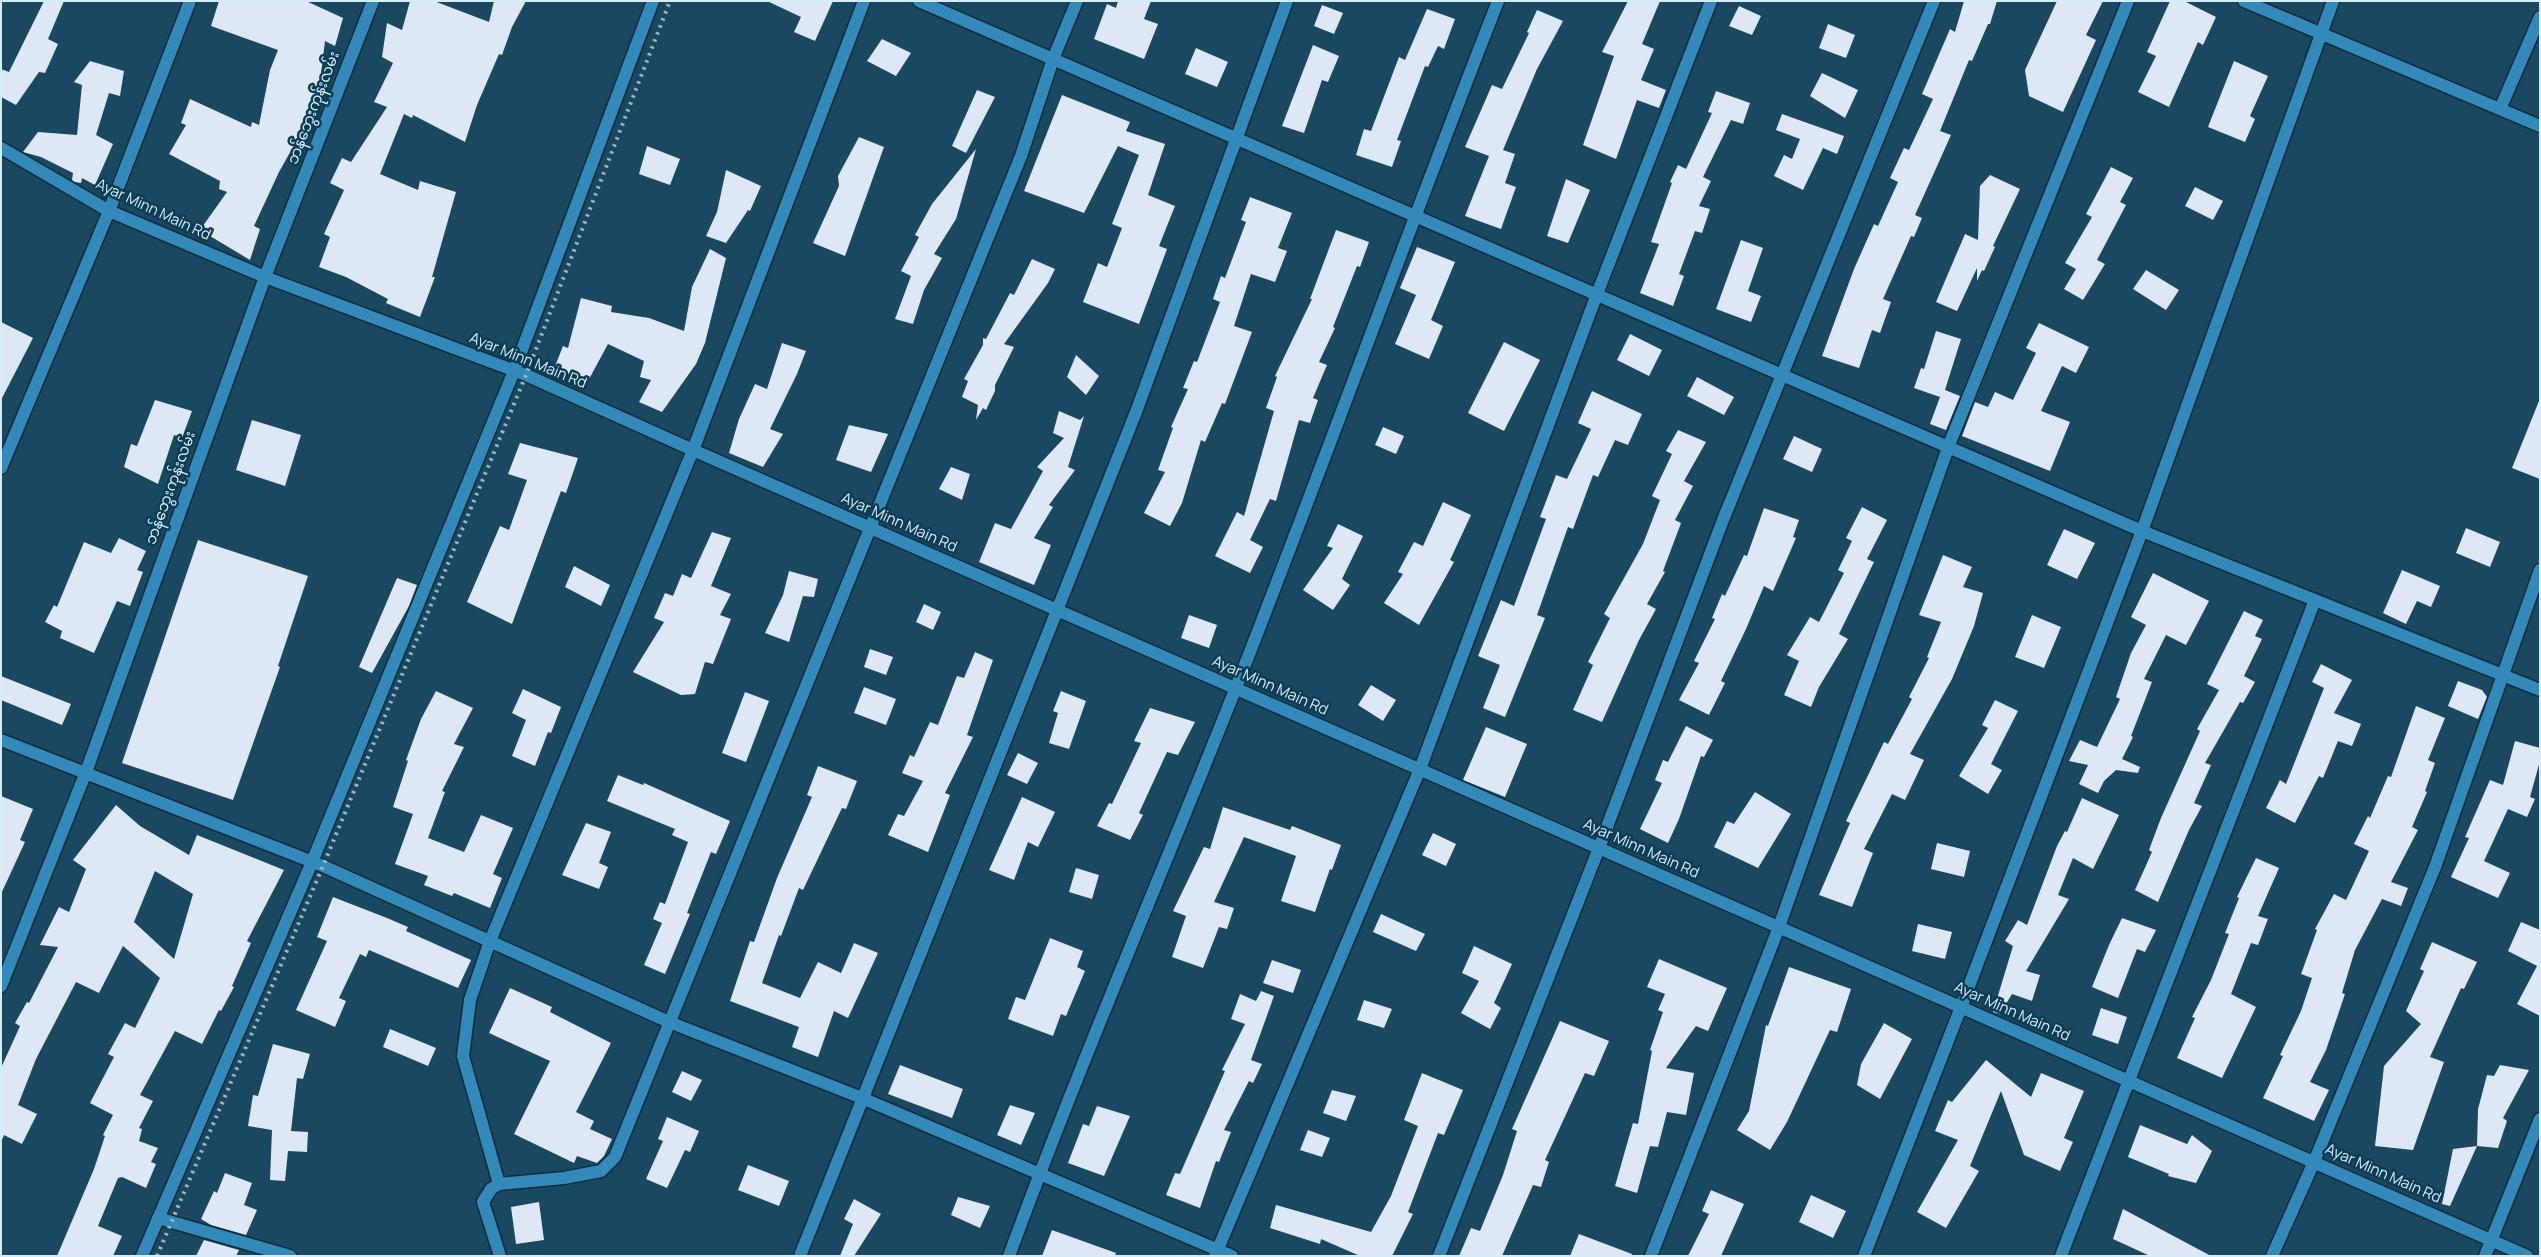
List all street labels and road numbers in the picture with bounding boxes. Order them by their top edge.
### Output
street label: ဘန်ဘွေးကုန်းလမ်း [284,49,344,167]
street label: Ayar Minn Main Rd [93,175,213,245]
street label: Ayar Minn Main Rd [467,329,589,393]
street label: ဘန်ဘွေးကုန်းလမ်း [142,429,200,547]
street label: Ayar Minn Main Rd [838,489,960,557]
street label: Ayar Minn Main Rd [1209,652,1331,720]
street label: Ayar Minn Main Rd [1580,815,1702,883]
street label: Ayar Minn Main Rd [1951,978,2073,1046]
street label: Ayar Minn Main Rd [2322,1140,2444,1208]

